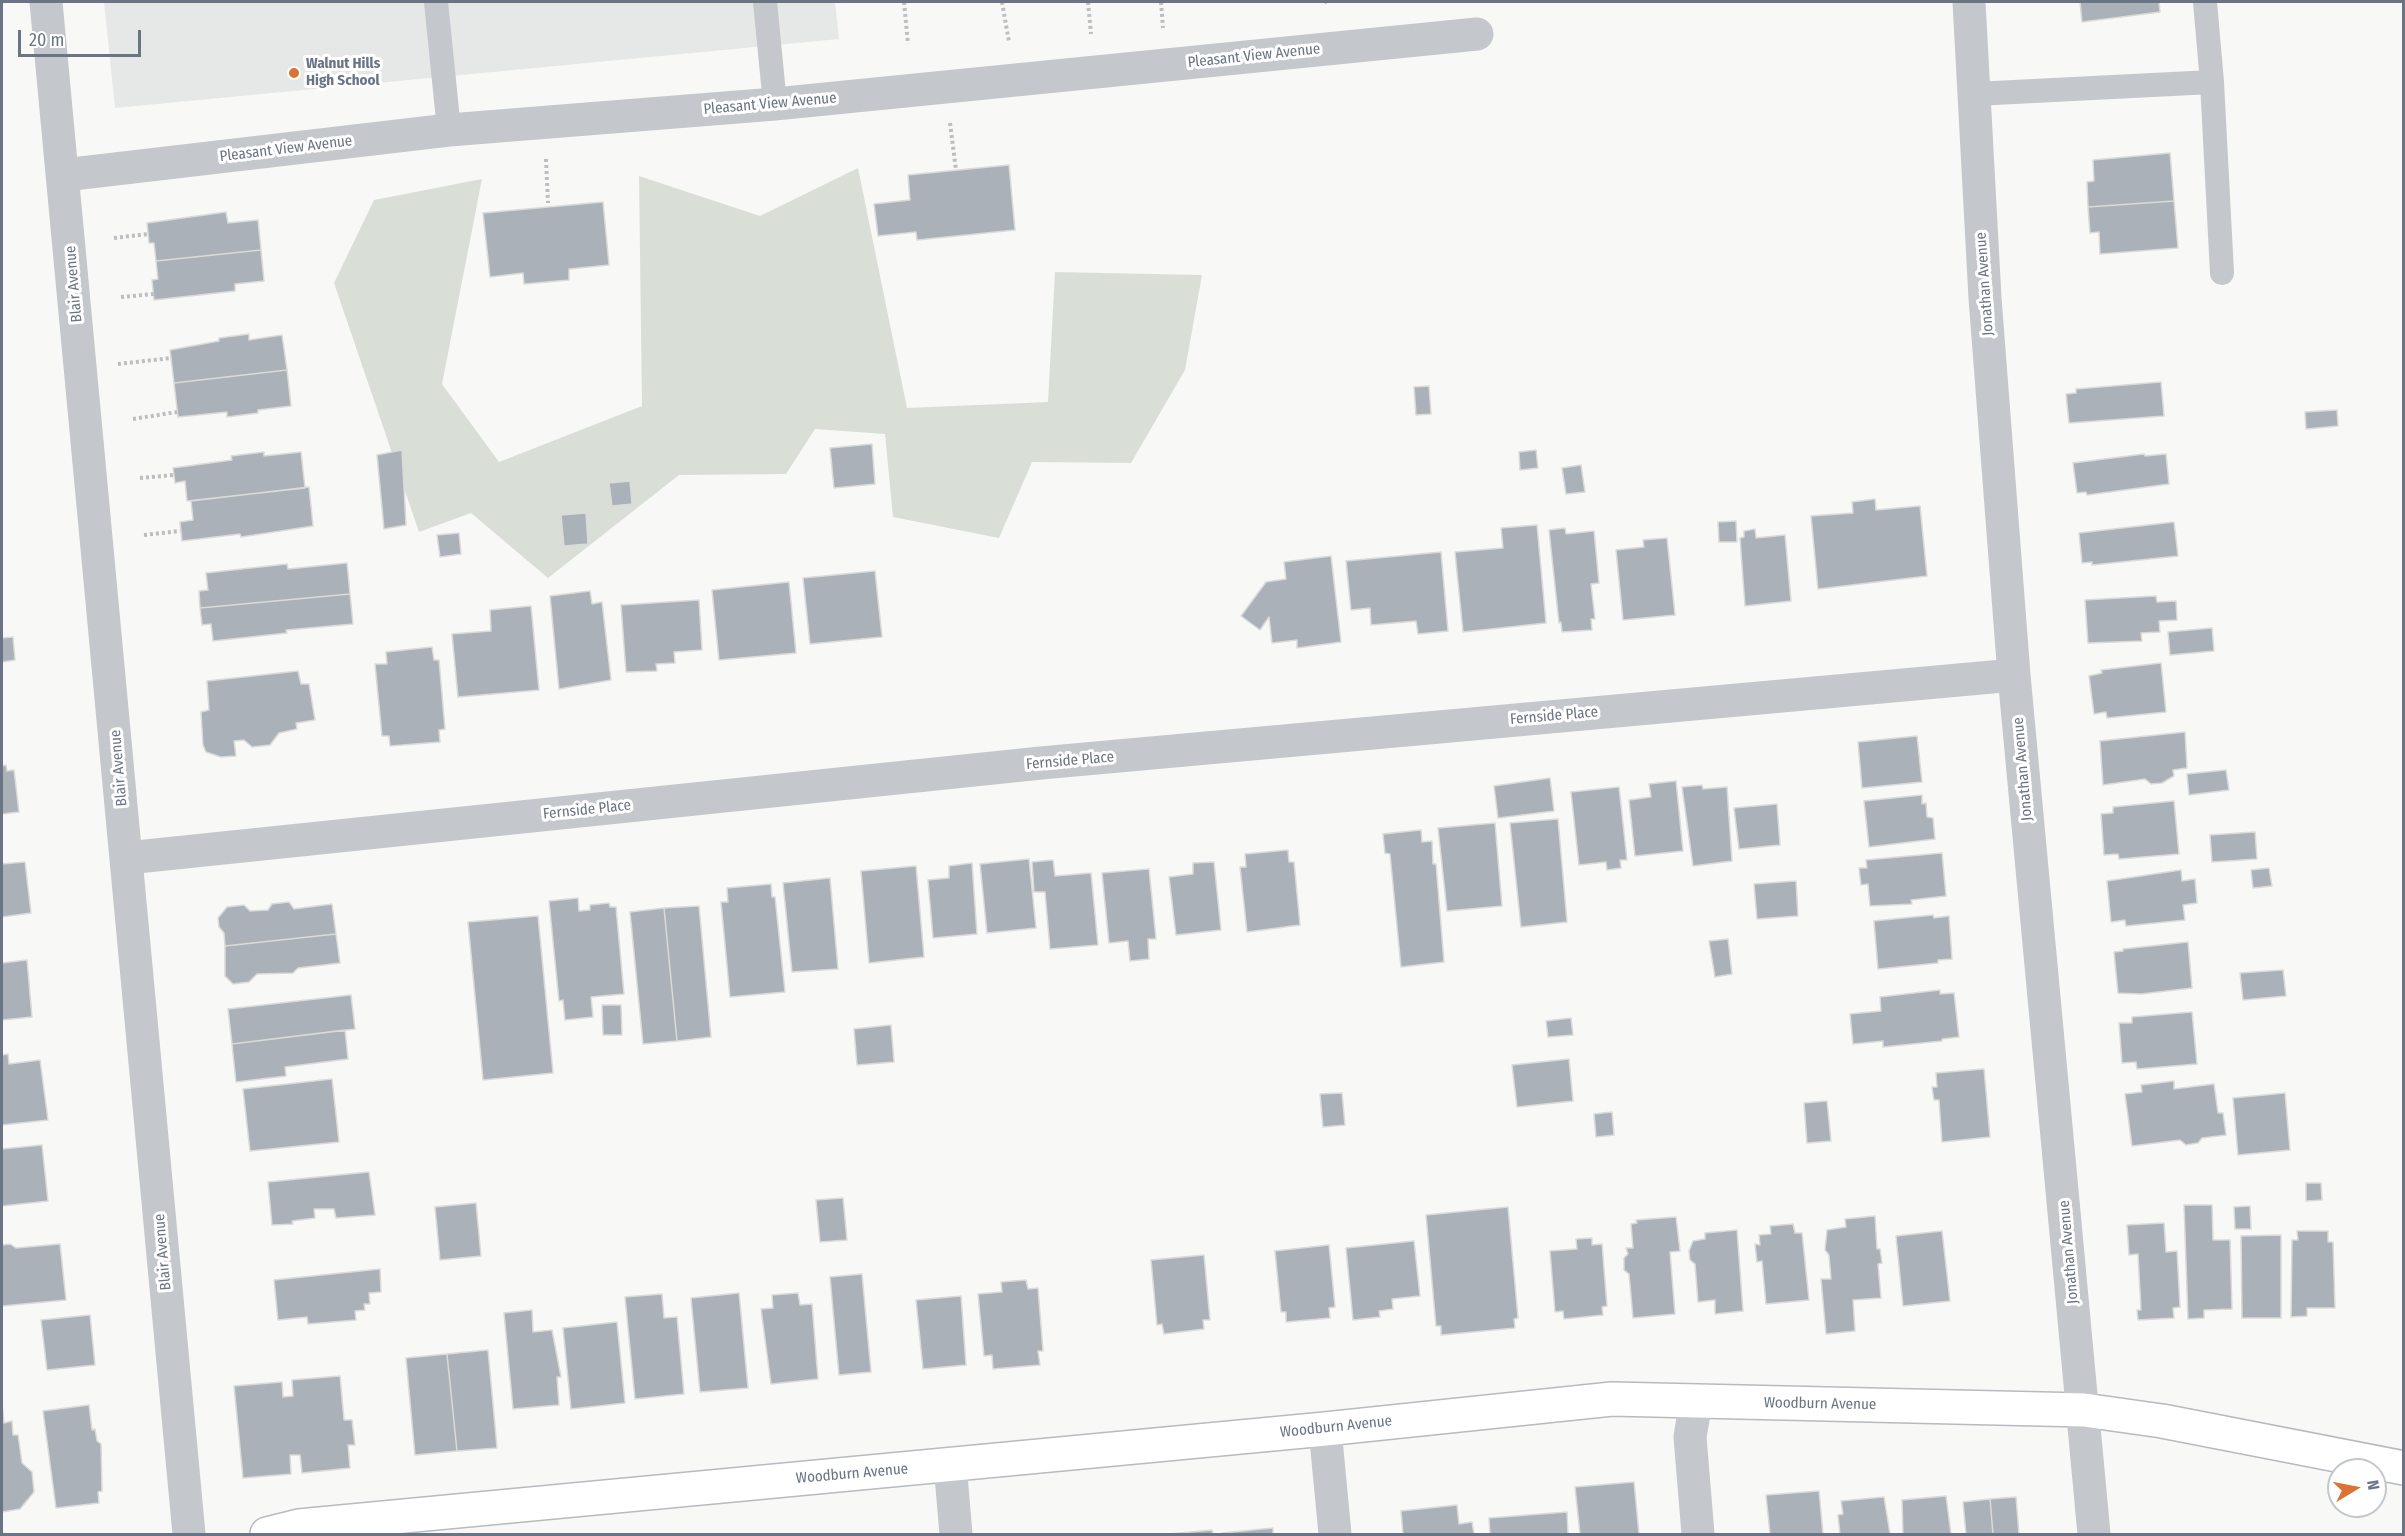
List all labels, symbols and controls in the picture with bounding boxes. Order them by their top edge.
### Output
scale bar [21,18,144,56]
text: 20 m [29,29,64,51]
street label: Pleasant View Avenue [1187,40,1321,72]
place label: Walnut Hills High School [306,55,380,90]
marker: Walnut Hills High School [287,66,301,80]
street label: Pleasant View Avenue [703,89,837,119]
street label: Pleasant View Avenue [219,132,353,166]
street label: Jonathan Avenue [1972,232,1998,336]
street label: Blair Avenue [62,245,86,323]
street label: Fernside Place [1509,703,1599,729]
street label: Jonathan Avenue [2010,716,2036,822]
street label: Blair Avenue [107,729,131,807]
street label: Fernside Place [1025,748,1115,774]
street label: Fernside Place [542,796,632,824]
street label: Jonathan Avenue [2056,1199,2082,1305]
street label: Blair Avenue [151,1213,175,1291]
street label: Woodburn Avenue [1764,1394,1876,1414]
street label: Woodburn Avenue [1279,1412,1393,1442]
north arrow [2327,1458,2387,1518]
street label: Woodburn Avenue [795,1460,909,1488]
text: N [2363,1479,2383,1492]

